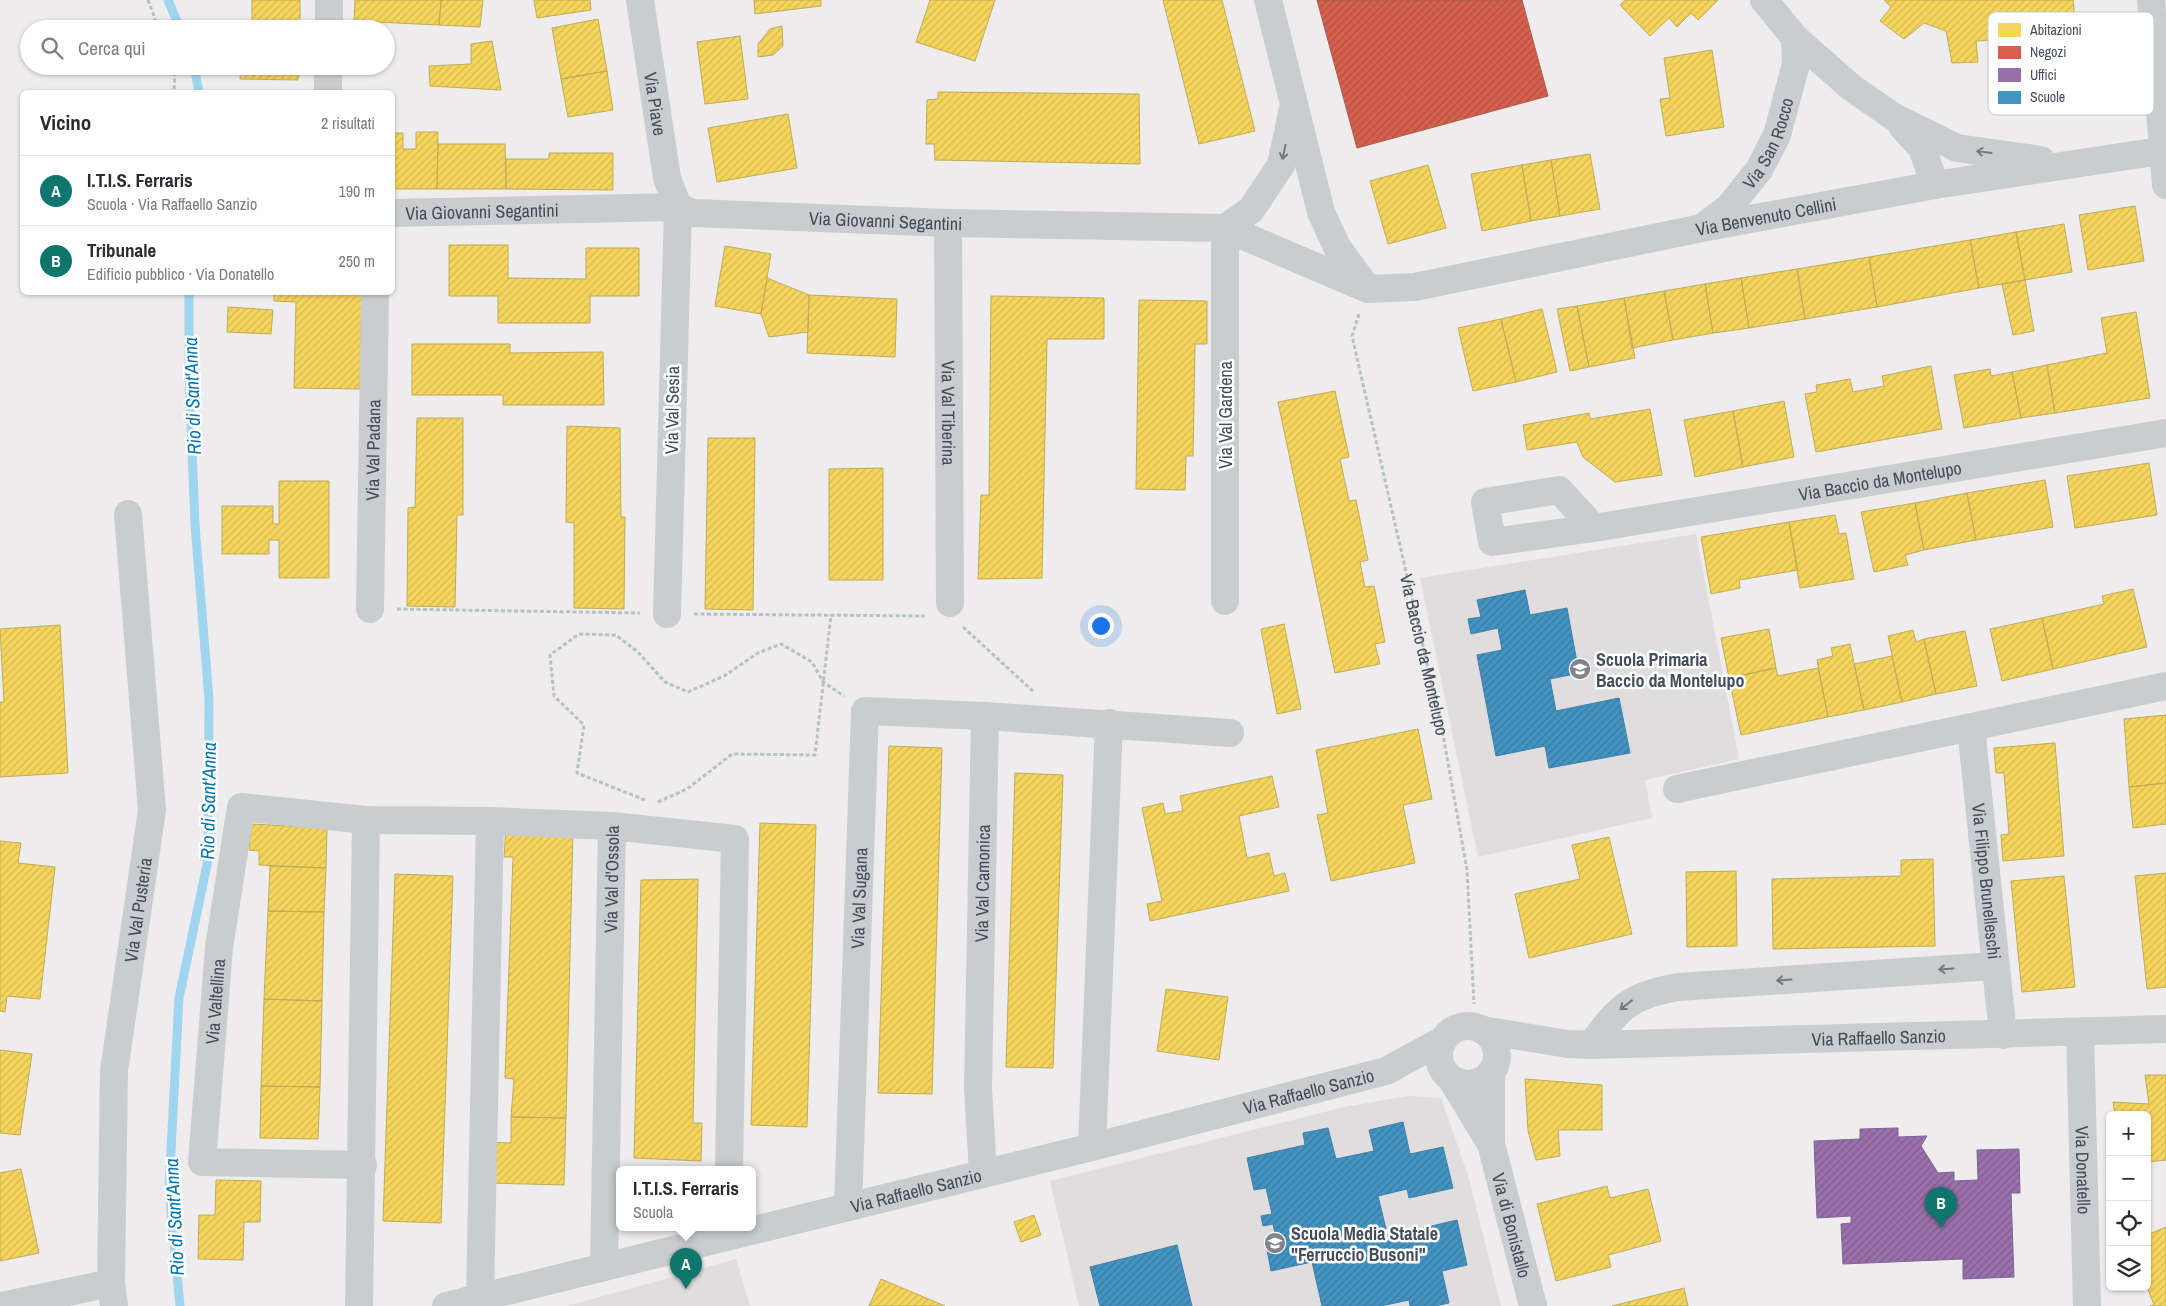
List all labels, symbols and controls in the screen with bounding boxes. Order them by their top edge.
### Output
legend [1988,12,2154,115]
search box [20,20,395,75]
text: Abitazioni [2029,21,2082,39]
icon: search [38,34,66,62]
text: Cerca qui [78,35,146,61]
text: Negozi [2030,43,2066,61]
text: Uffici [2030,66,2057,84]
street label: Via Piave [639,70,673,137]
text: Scuole [2030,88,2065,106]
street label: Via San Rocco [1736,95,1799,194]
text: Vicino [40,108,91,137]
text: 2 risultati [321,112,375,134]
one-way arrow [1279,143,1288,159]
one-way arrow [1976,147,1992,157]
text: I.T.I.S. Ferraris [87,167,193,193]
text: A [51,180,61,202]
text: 190 m [339,180,375,202]
street label: Via Benvenuto Cellini [1693,191,1838,242]
text: Scuola · Via Raffaello Sanzio [87,193,257,215]
street label: Via Giovanni Segantini [405,197,559,225]
street label: Via Giovanni Segantini [808,205,963,236]
text: Tribunale [87,237,156,263]
text: B [51,250,61,272]
text: 250 m [339,250,375,272]
text: Edificio pubblico · Via Donatello [87,263,274,285]
water label: Rio di Sant'Anna [177,337,207,455]
street label: Via Val Tiberina [936,360,962,466]
street label: Via Val Gardena [1213,361,1238,469]
street label: Via Val Sesia [659,366,685,454]
street label: Via Val Padana [359,399,386,501]
street label: Via Baccio da Montelupo [1797,455,1963,506]
street label: Via Baccio da Montelupo [1394,572,1455,737]
your location [1088,613,1114,639]
place label: Scuola Primaria Baccio da Montelupo [1596,647,1744,693]
school or university icon: Scuola Primaria Baccio da Montelupo [1568,657,1592,681]
water label: Rio di Sant'Anna [194,742,222,860]
street label: Via Filippo Brunelleschi [1966,802,2008,960]
street label: Via Val Camonica [968,824,995,942]
street label: Via Val d'Ossola [598,825,625,933]
street label: Via Val Sugana [844,847,873,949]
street label: Via Val Pusteria [117,856,157,964]
street label: Via Valtellina [199,958,231,1045]
one-way arrow [1939,965,1955,974]
one-way arrow [1776,975,1792,984]
one-way arrow [1619,1000,1633,1010]
street label: Via Raffaello Sanzio [1811,1023,1946,1051]
street label: Via Raffaello Sanzio [1240,1062,1377,1120]
map controls [2106,1111,2151,1291]
button: + [2106,1111,2151,1156]
street label: Via Donatello [2070,1125,2097,1214]
button: − [2106,1156,2151,1201]
water label: Rio di Sant'Anna [158,1157,190,1276]
street label: Via Raffaello Sanzio [848,1162,984,1219]
popup [616,1166,756,1231]
street label: Via di Bonistallo [1487,1170,1538,1280]
text: I.T.I.S. Ferraris [633,1175,739,1201]
pin: B [1925,1187,1957,1228]
text: Scuola [633,1201,673,1223]
button: locate [2106,1201,2151,1246]
place label: Scuola Media Statale "Ferruccio Busoni" [1291,1221,1438,1267]
school or university icon: Scuola Media Statale "Ferruccio Busoni" [1263,1231,1287,1255]
button: layers [2106,1246,2151,1291]
pin: A [670,1248,702,1289]

